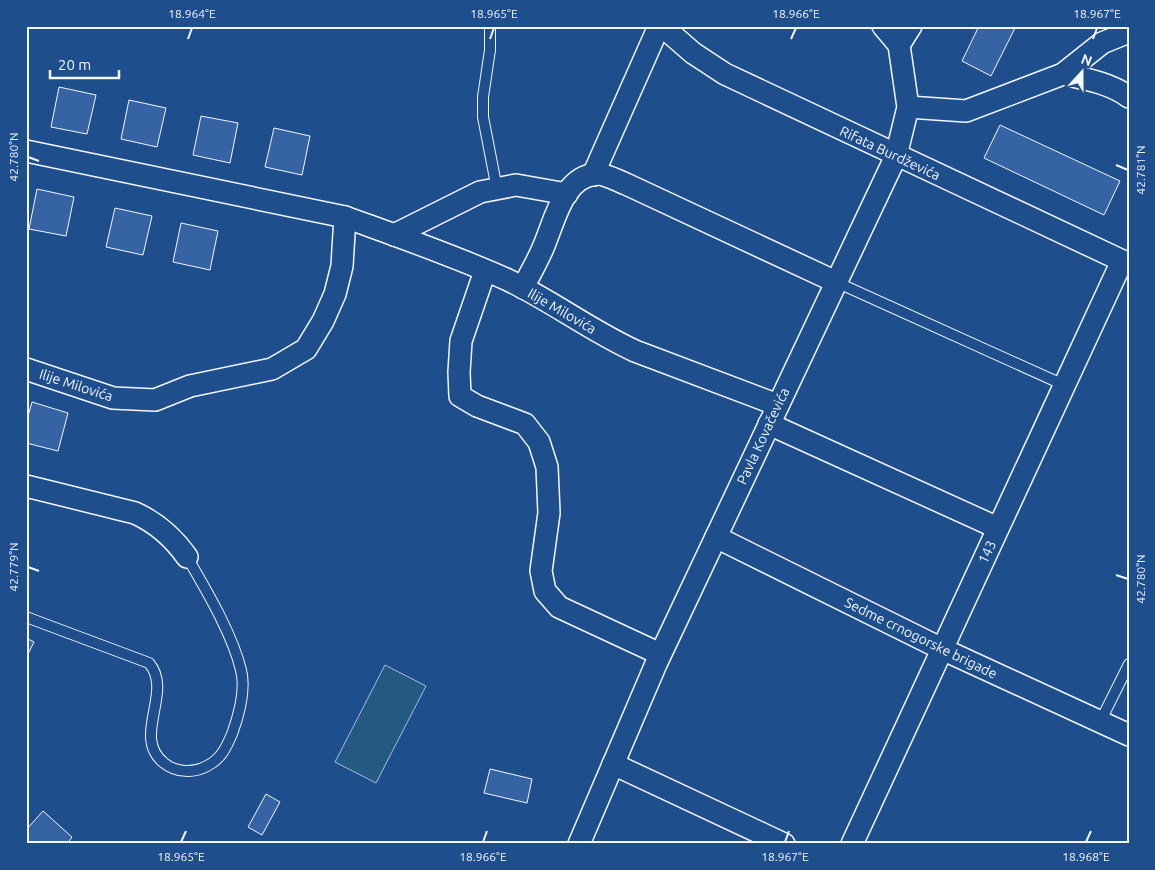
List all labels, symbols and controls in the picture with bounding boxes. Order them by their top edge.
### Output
text: 18.964°E [168,7,216,20]
text: 18.965°E [470,7,518,20]
text: 18.966°E [772,7,820,20]
text: 18.967°E [1073,7,1121,20]
scale bar [50,48,119,80]
north arrow [1058,48,1108,98]
text: N [1079,51,1094,69]
text: 20 m [58,56,91,73]
street label: Rifata Burdževića [837,123,943,183]
text: 42.780°N [7,132,20,182]
text: 42.781°N [1134,145,1147,195]
street label: Ilije Milovića [525,285,599,337]
street label: Ilije Milovića [37,366,115,404]
street label: Pavla Kovačevića [734,385,792,487]
street label: 143 [975,538,999,566]
text: 42.779°N [7,542,20,592]
text: 42.780°N [1134,554,1147,604]
street label: Sedme crnogorske brigade [842,594,1000,682]
text: 18.965°E [157,850,205,863]
text: 18.966°E [459,850,507,863]
text: 18.967°E [761,850,809,863]
text: 18.968°E [1062,850,1110,863]

